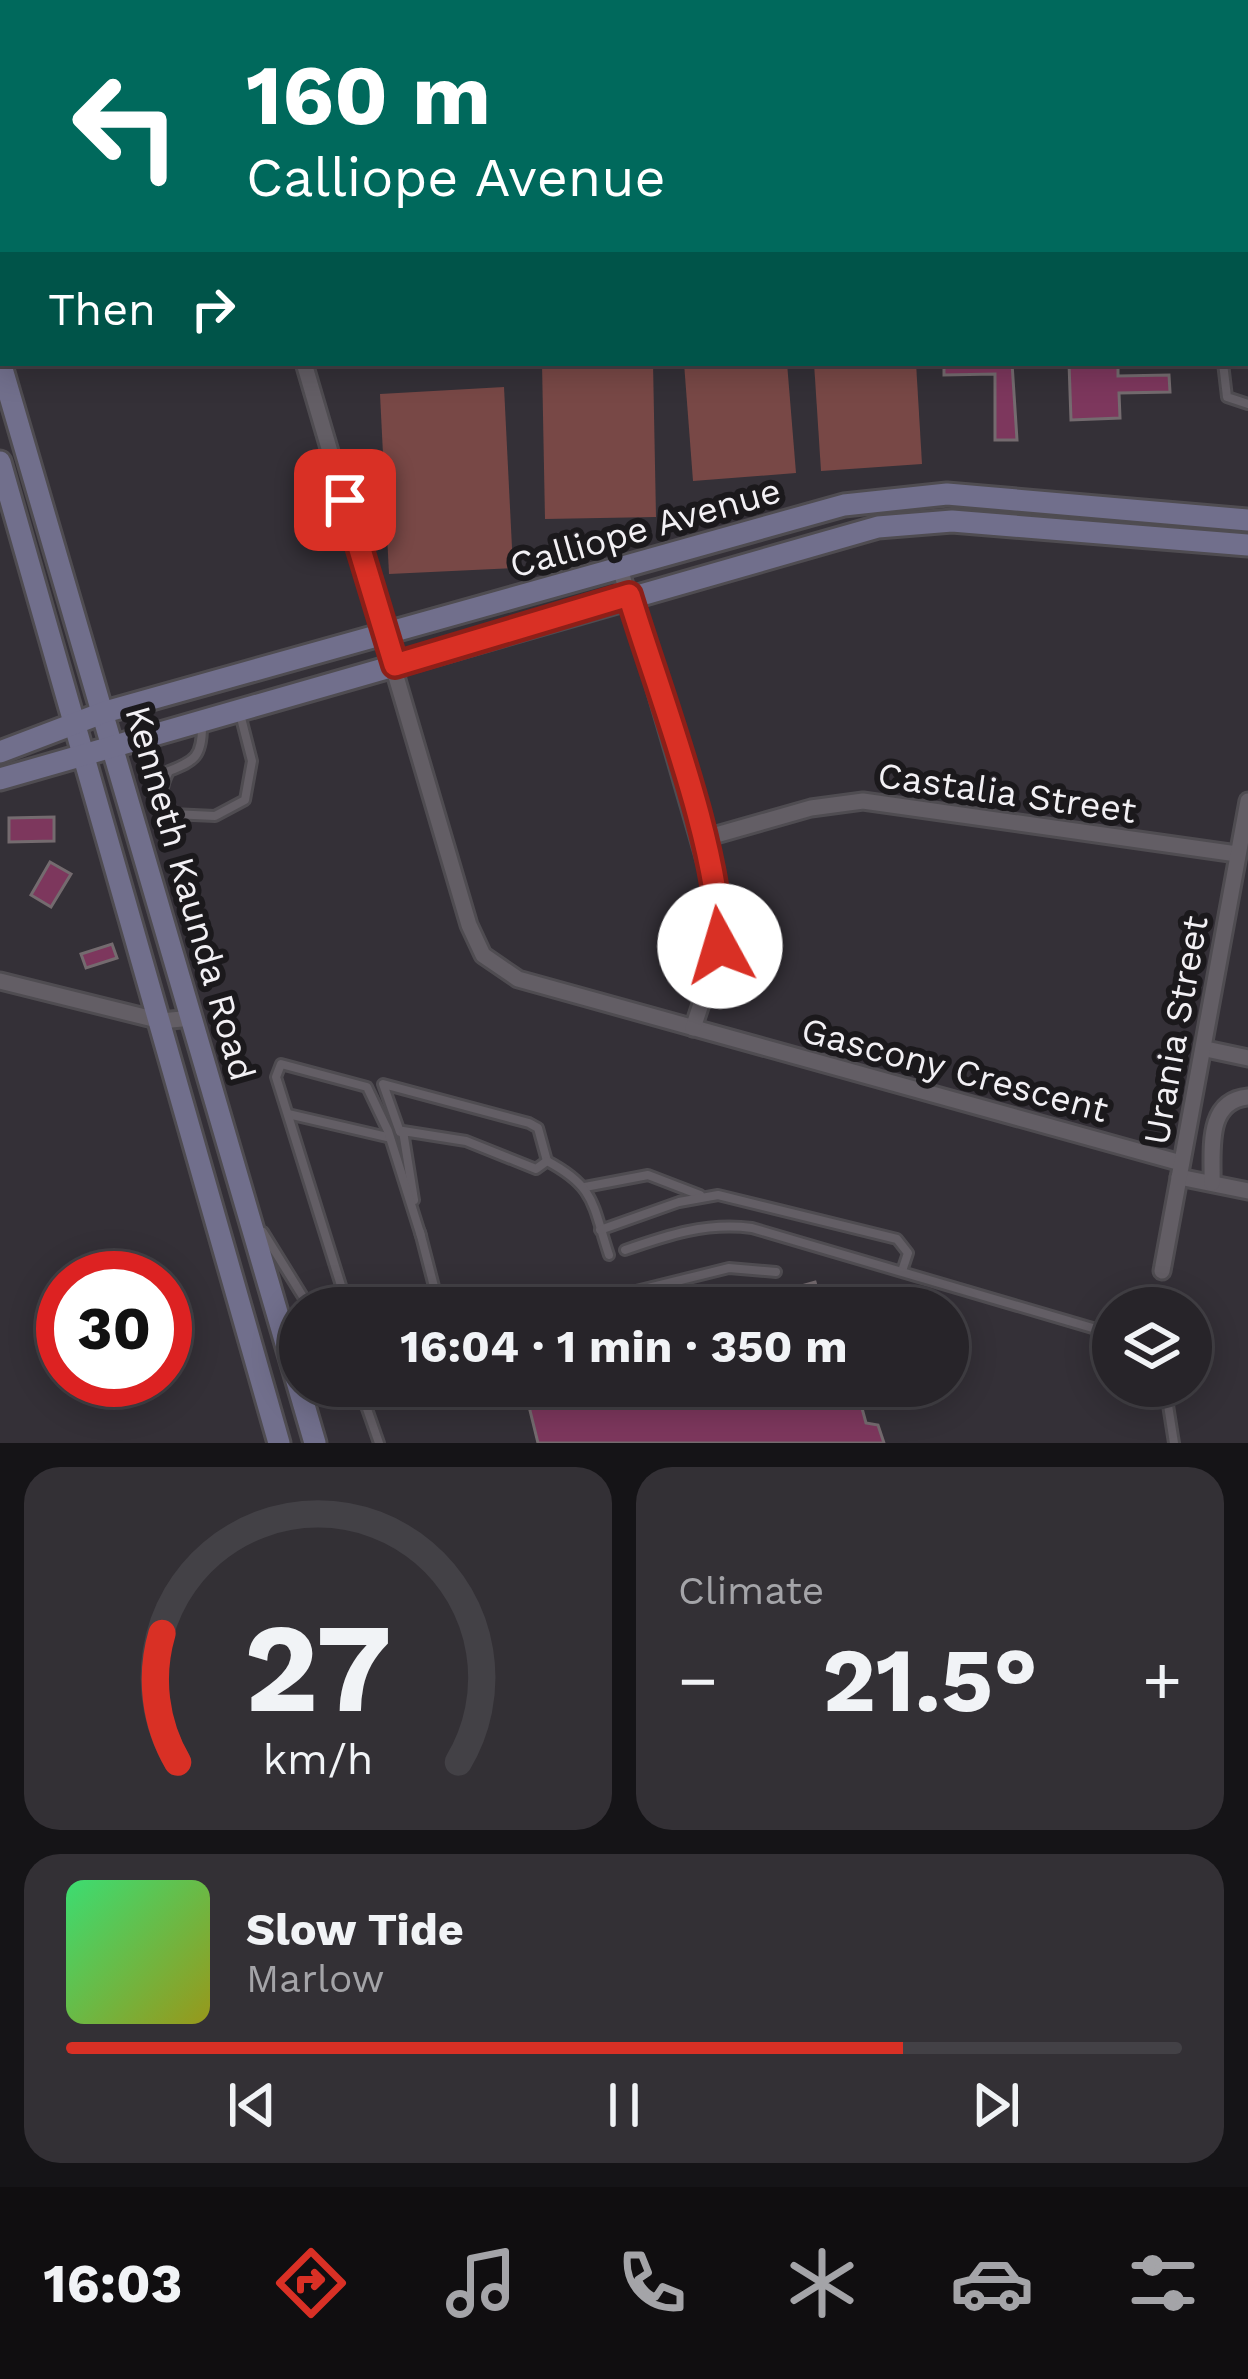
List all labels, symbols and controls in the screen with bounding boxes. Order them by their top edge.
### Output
text: 160 m [246,46,491,144]
icon: left [48,48,204,204]
text: Calliope Avenue [246,146,666,209]
icon: right [180,276,246,342]
text: Then [48,283,156,336]
pin [294,449,396,551]
icon: arrive [312,467,378,533]
street label: Calliope Avenue [505,469,786,587]
street label: Kenneth Kaunda Road [116,701,264,1085]
street label: Castalia Street [875,754,1139,832]
position arrow [657,883,783,1009]
street label: Urania Street [1135,912,1217,1148]
street label: Gascony Crescent [797,1009,1113,1131]
speed limit sign: 30 [36,1251,192,1407]
map controls [1092,1287,1212,1407]
button: layers [1092,1287,1212,1407]
text: 16:04 · 1 min · 350 m [400,1320,848,1373]
text: Climate [678,1568,824,1613]
text: 27 [244,1595,392,1741]
text: 21.5° [822,1627,1038,1733]
text: − [678,1642,718,1719]
text: + [1142,1642,1182,1719]
text: km/h [263,1733,373,1783]
text: Slow Tide [246,1903,464,1956]
text: Marlow [246,1956,384,2001]
icon: previous [219,2072,285,2138]
icon: pause [591,2072,657,2138]
icon: next [963,2072,1029,2138]
icon: directions [269,2241,353,2325]
icon: music [439,2241,523,2325]
icon: phone [610,2241,694,2325]
icon: climate [780,2241,864,2325]
icon: car [950,2241,1034,2325]
icon: filters [1121,2241,1205,2325]
text: 16:03 [43,2252,182,2315]

